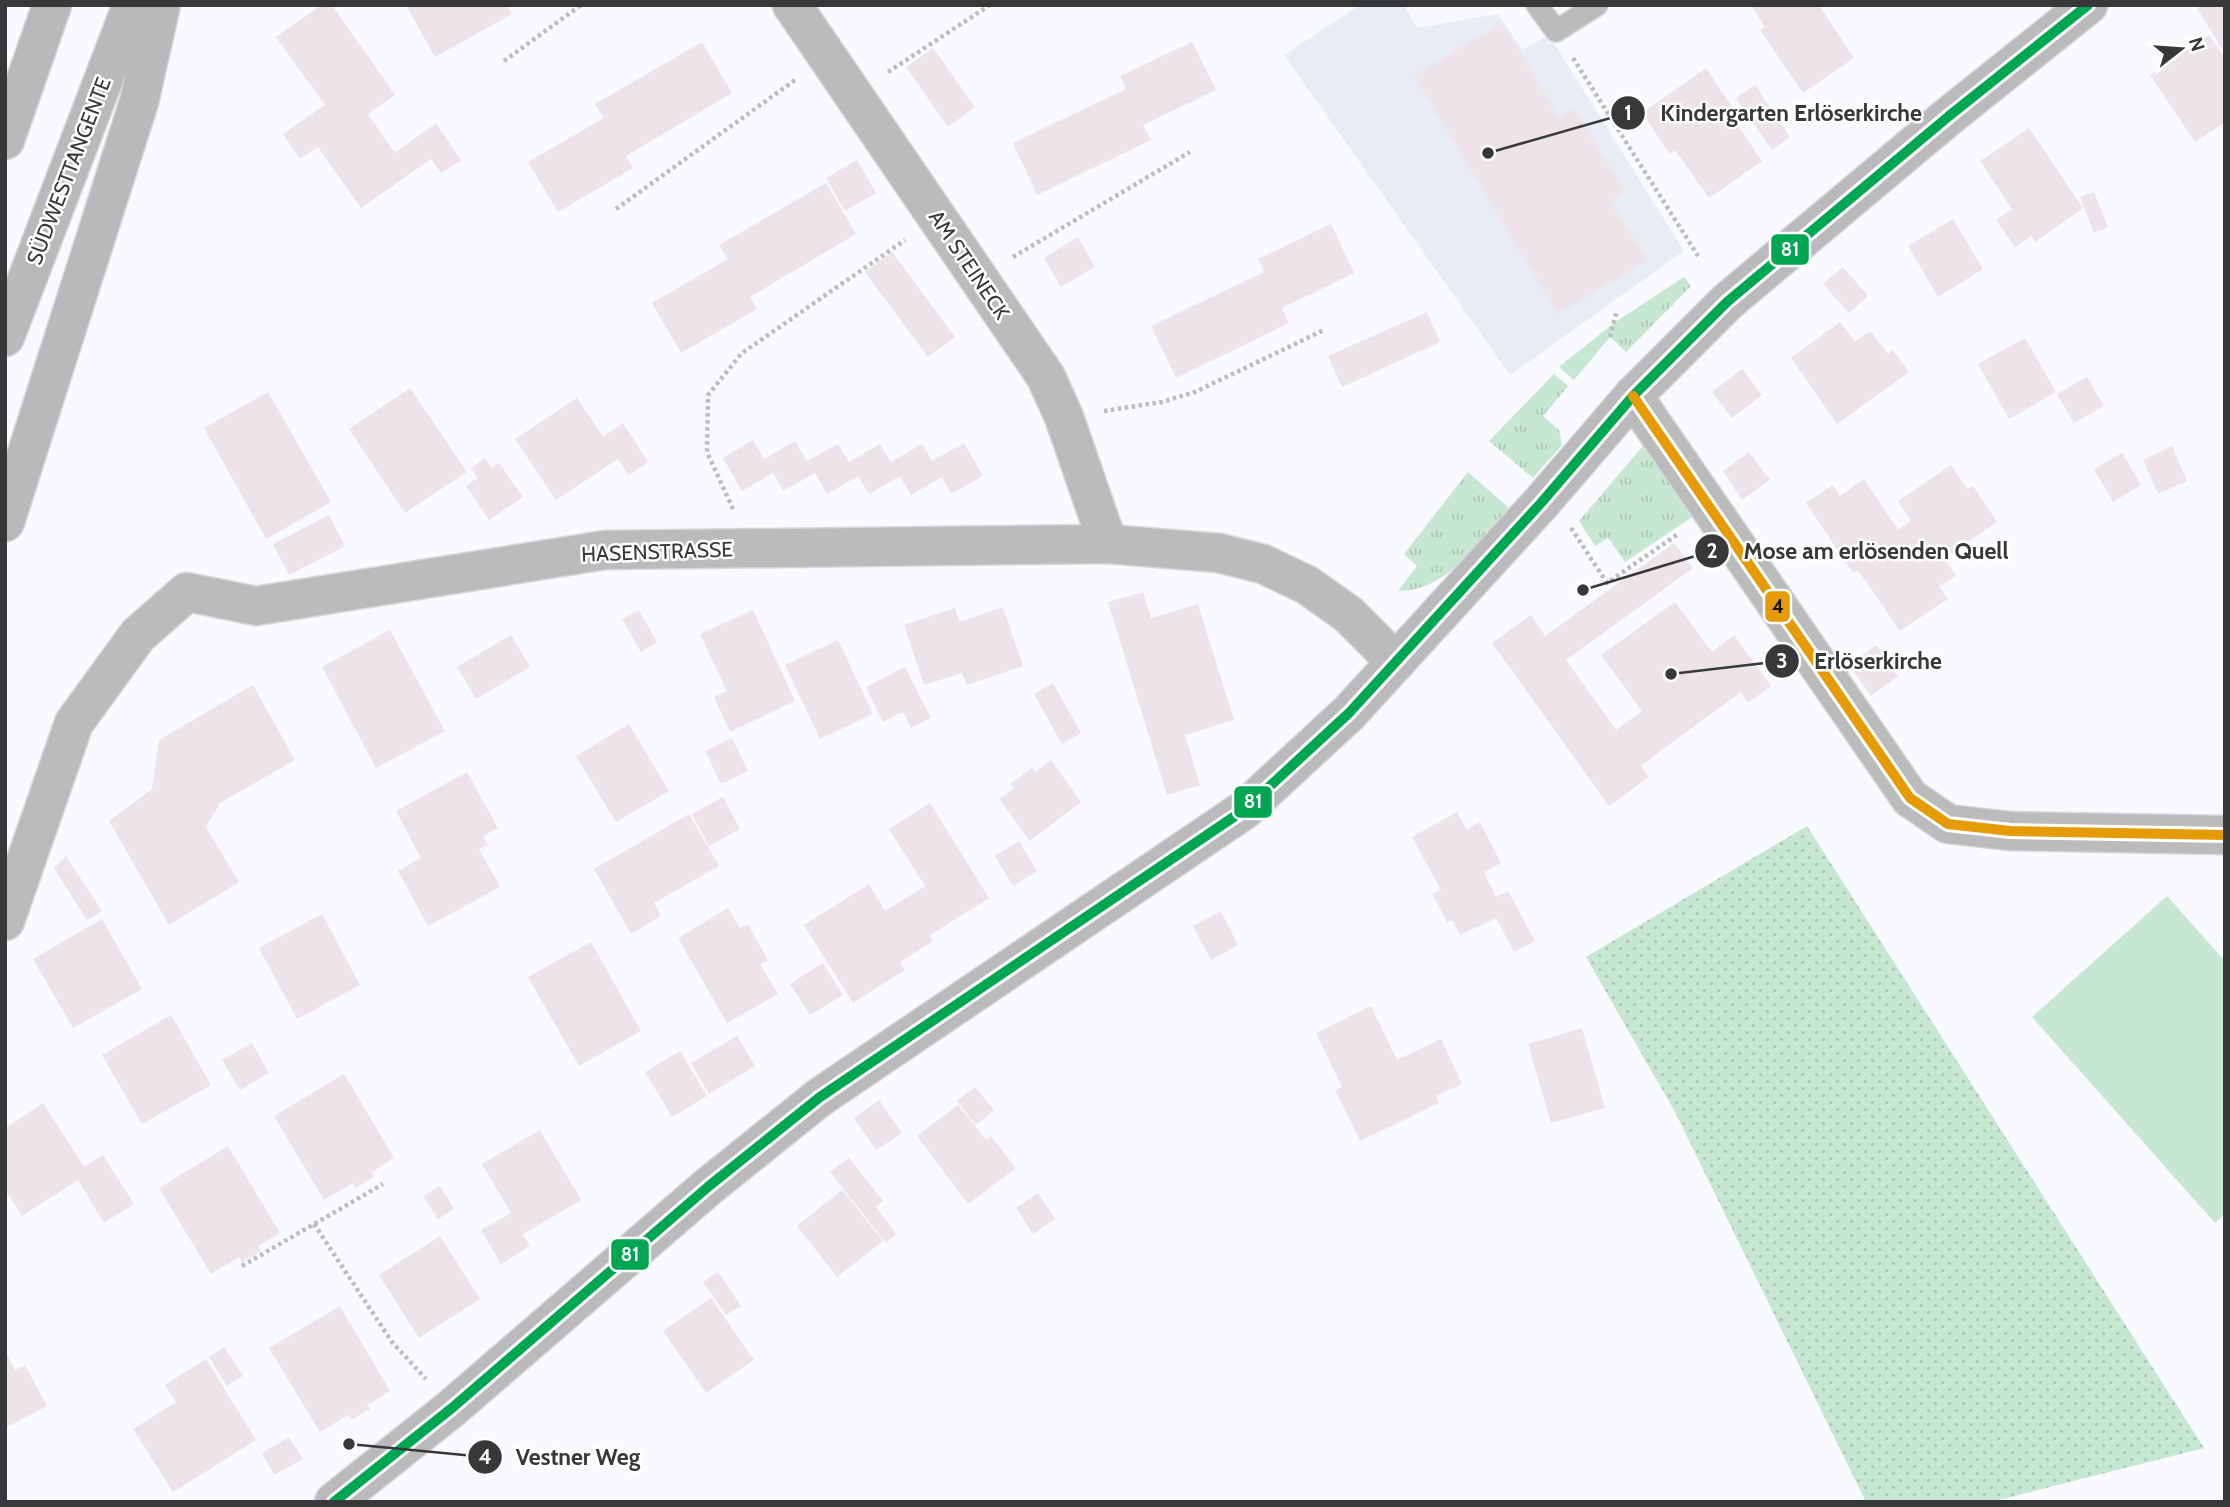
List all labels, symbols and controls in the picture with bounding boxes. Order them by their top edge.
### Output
north arrow [2146,14,2216,84]
text: N [2184,34,2210,54]
street label: SÜDWESTTANGENTE [21,74,116,268]
callout: Kindergarten Erlöserkirche [1611,91,1936,135]
text: Kindergarten Erlöserkirche [1660,99,1922,127]
text: 1 [1624,100,1632,125]
street label: AM STEINECK [924,205,1015,324]
line badge: 81 [1770,233,1810,266]
text: 81 [1781,238,1799,261]
callout: Mose am erlösenden Quell [1694,529,2022,573]
street label: HASENSTRASSE [581,536,733,567]
text: Mose am erlösenden Quell [1744,537,2008,565]
text: 2 [1706,538,1718,563]
line badge: 4 [1764,590,1791,623]
text: 4 [1772,595,1784,618]
callout: Erlöserkirche [1765,639,1956,683]
text: Erlöserkirche [1814,647,1942,675]
text: 3 [1776,648,1788,673]
line badge: 81 [1233,785,1273,819]
text: 81 [1244,790,1262,813]
line badge: 81 [610,1238,650,1271]
text: 81 [621,1243,639,1266]
callout: Vestner Weg [467,1435,655,1479]
text: Vestner Weg [516,1443,641,1471]
text: 4 [478,1444,492,1469]

